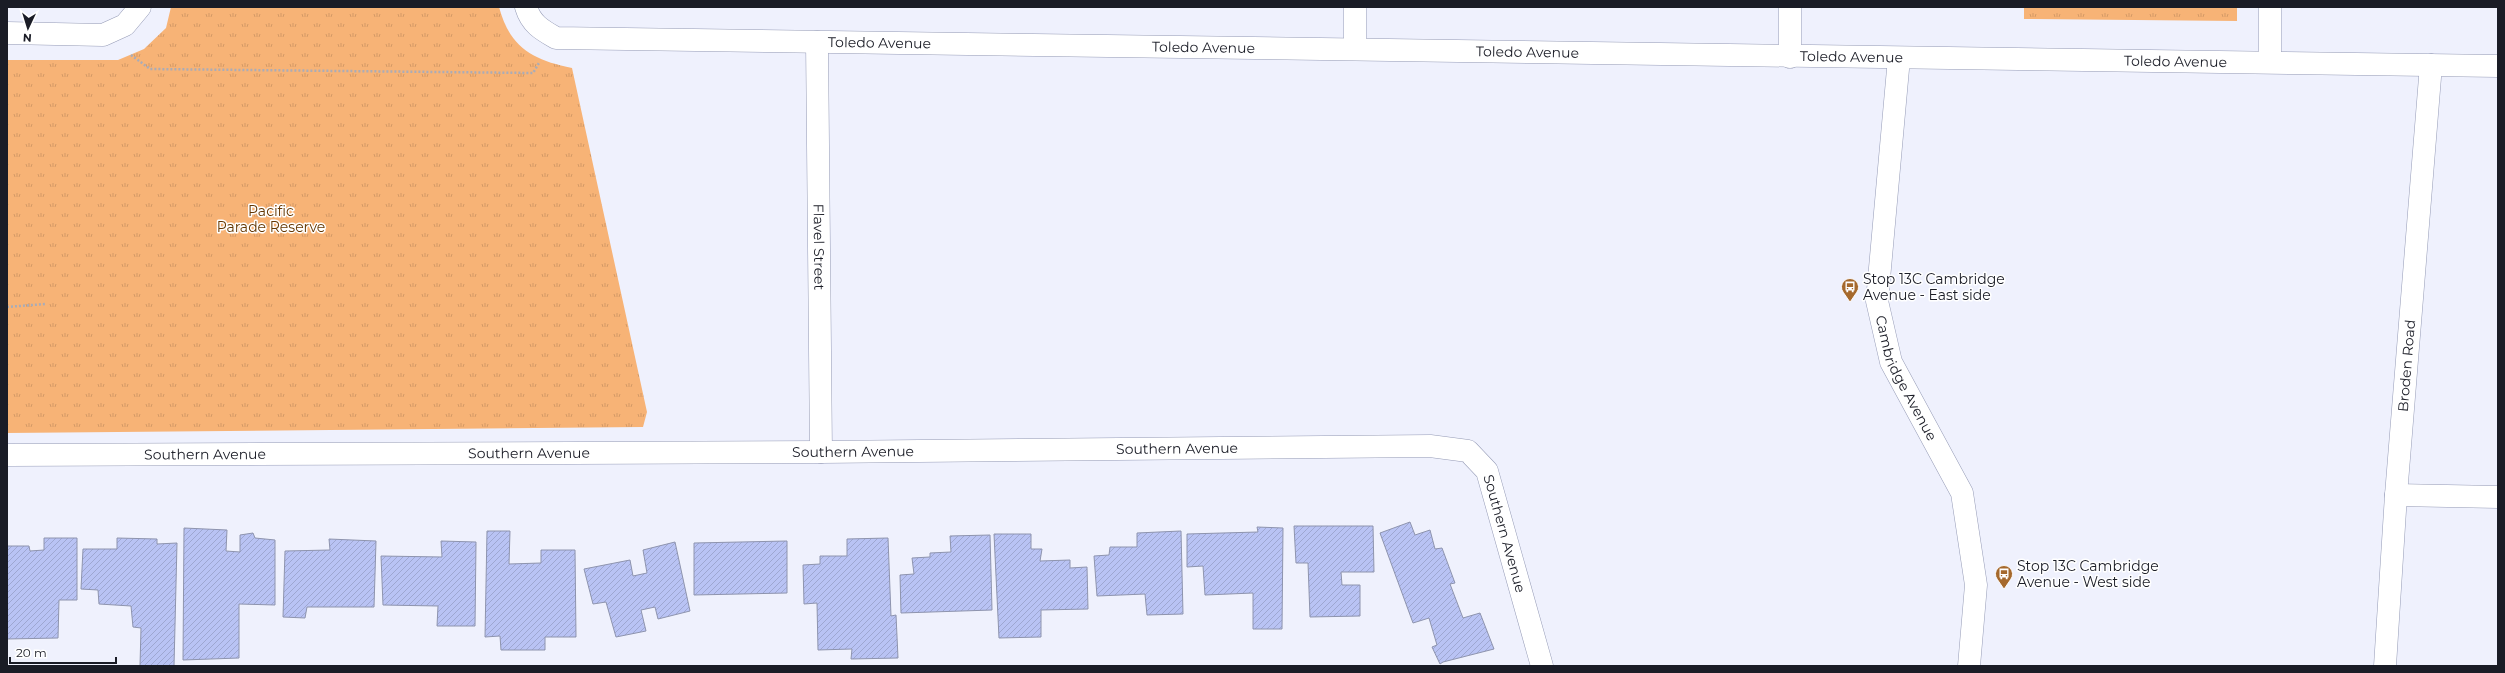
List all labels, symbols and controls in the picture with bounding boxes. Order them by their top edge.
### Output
north arrow [8,8,48,48]
text: N [22,31,32,45]
street label: Toledo Avenue [828,33,931,52]
street label: Toledo Avenue [1152,38,1255,57]
street label: Toledo Avenue [1476,42,1579,62]
street label: Toledo Avenue [1800,47,1903,66]
street label: Toledo Avenue [2124,52,2227,71]
park label: Pacific Parade Reserve [217,202,325,236]
street label: Flavel Street [810,204,828,291]
place label: Stop 13C Cambridge Avenue - East side [1863,270,2005,304]
bus stop icon: Stop 13C Cambridge Avenue - East side [1840,277,1860,302]
street label: Cambridge Avenue [1872,314,1941,444]
street label: Broden Road [2394,319,2419,413]
street label: Southern Avenue [1116,439,1238,458]
street label: Southern Avenue [792,442,914,461]
street label: Southern Avenue [468,444,590,462]
street label: Southern Avenue [144,445,266,463]
street label: Southern Avenue [1479,472,1530,595]
place label: Stop 13C Cambridge Avenue - West side [2017,557,2159,591]
bus stop icon: Stop 13C Cambridge Avenue - West side [1994,564,2014,589]
scale bar [10,639,116,665]
text: 20 m [16,645,47,660]

